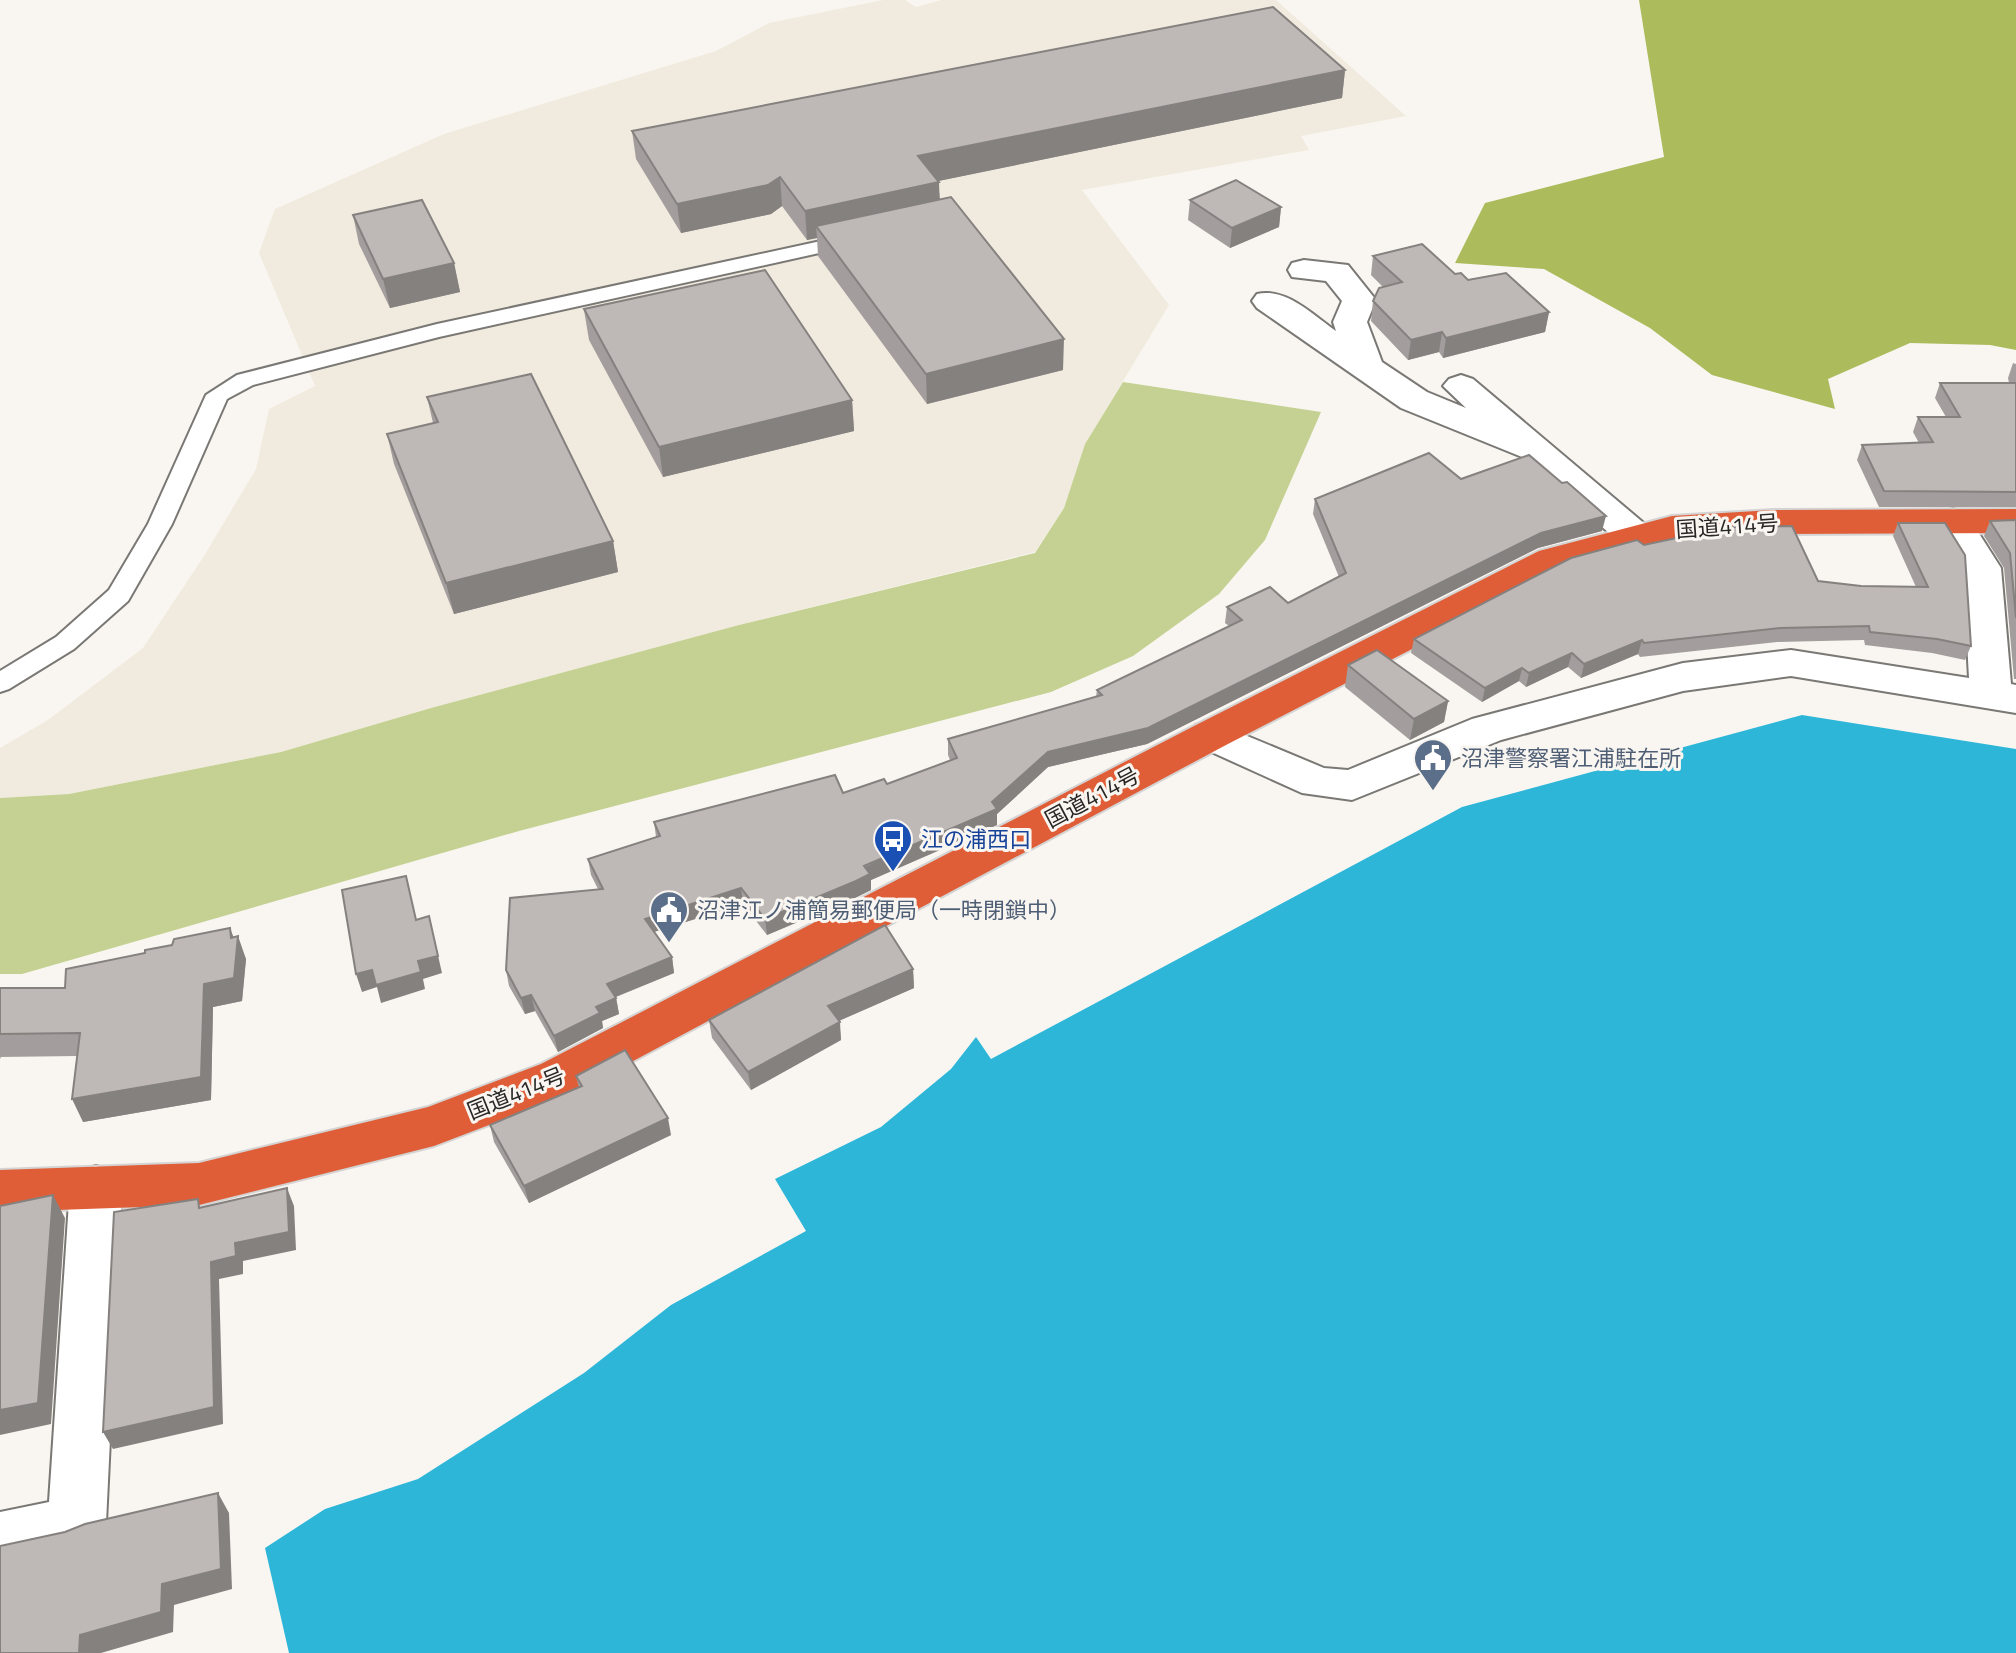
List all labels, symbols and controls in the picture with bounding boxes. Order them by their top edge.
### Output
street label: 国道414号 [1674,505,1780,547]
public building icon: 沼津警察署江浦駐在所 [1412,737,1454,792]
place label: 沼津警察署江浦駐在所 [1461,741,1681,775]
street label: 国道414号 [1039,758,1145,836]
bus stop icon: 江の浦西口 [872,818,914,873]
place label: 江の浦西口 [921,822,1031,856]
public building icon: 沼津江ノ浦簡易郵便局（一時閉鎖中） [648,889,690,944]
place label: 沼津江ノ浦簡易郵便局（一時閉鎖中） [697,893,1071,927]
street label: 国道414号 [462,1058,570,1128]

